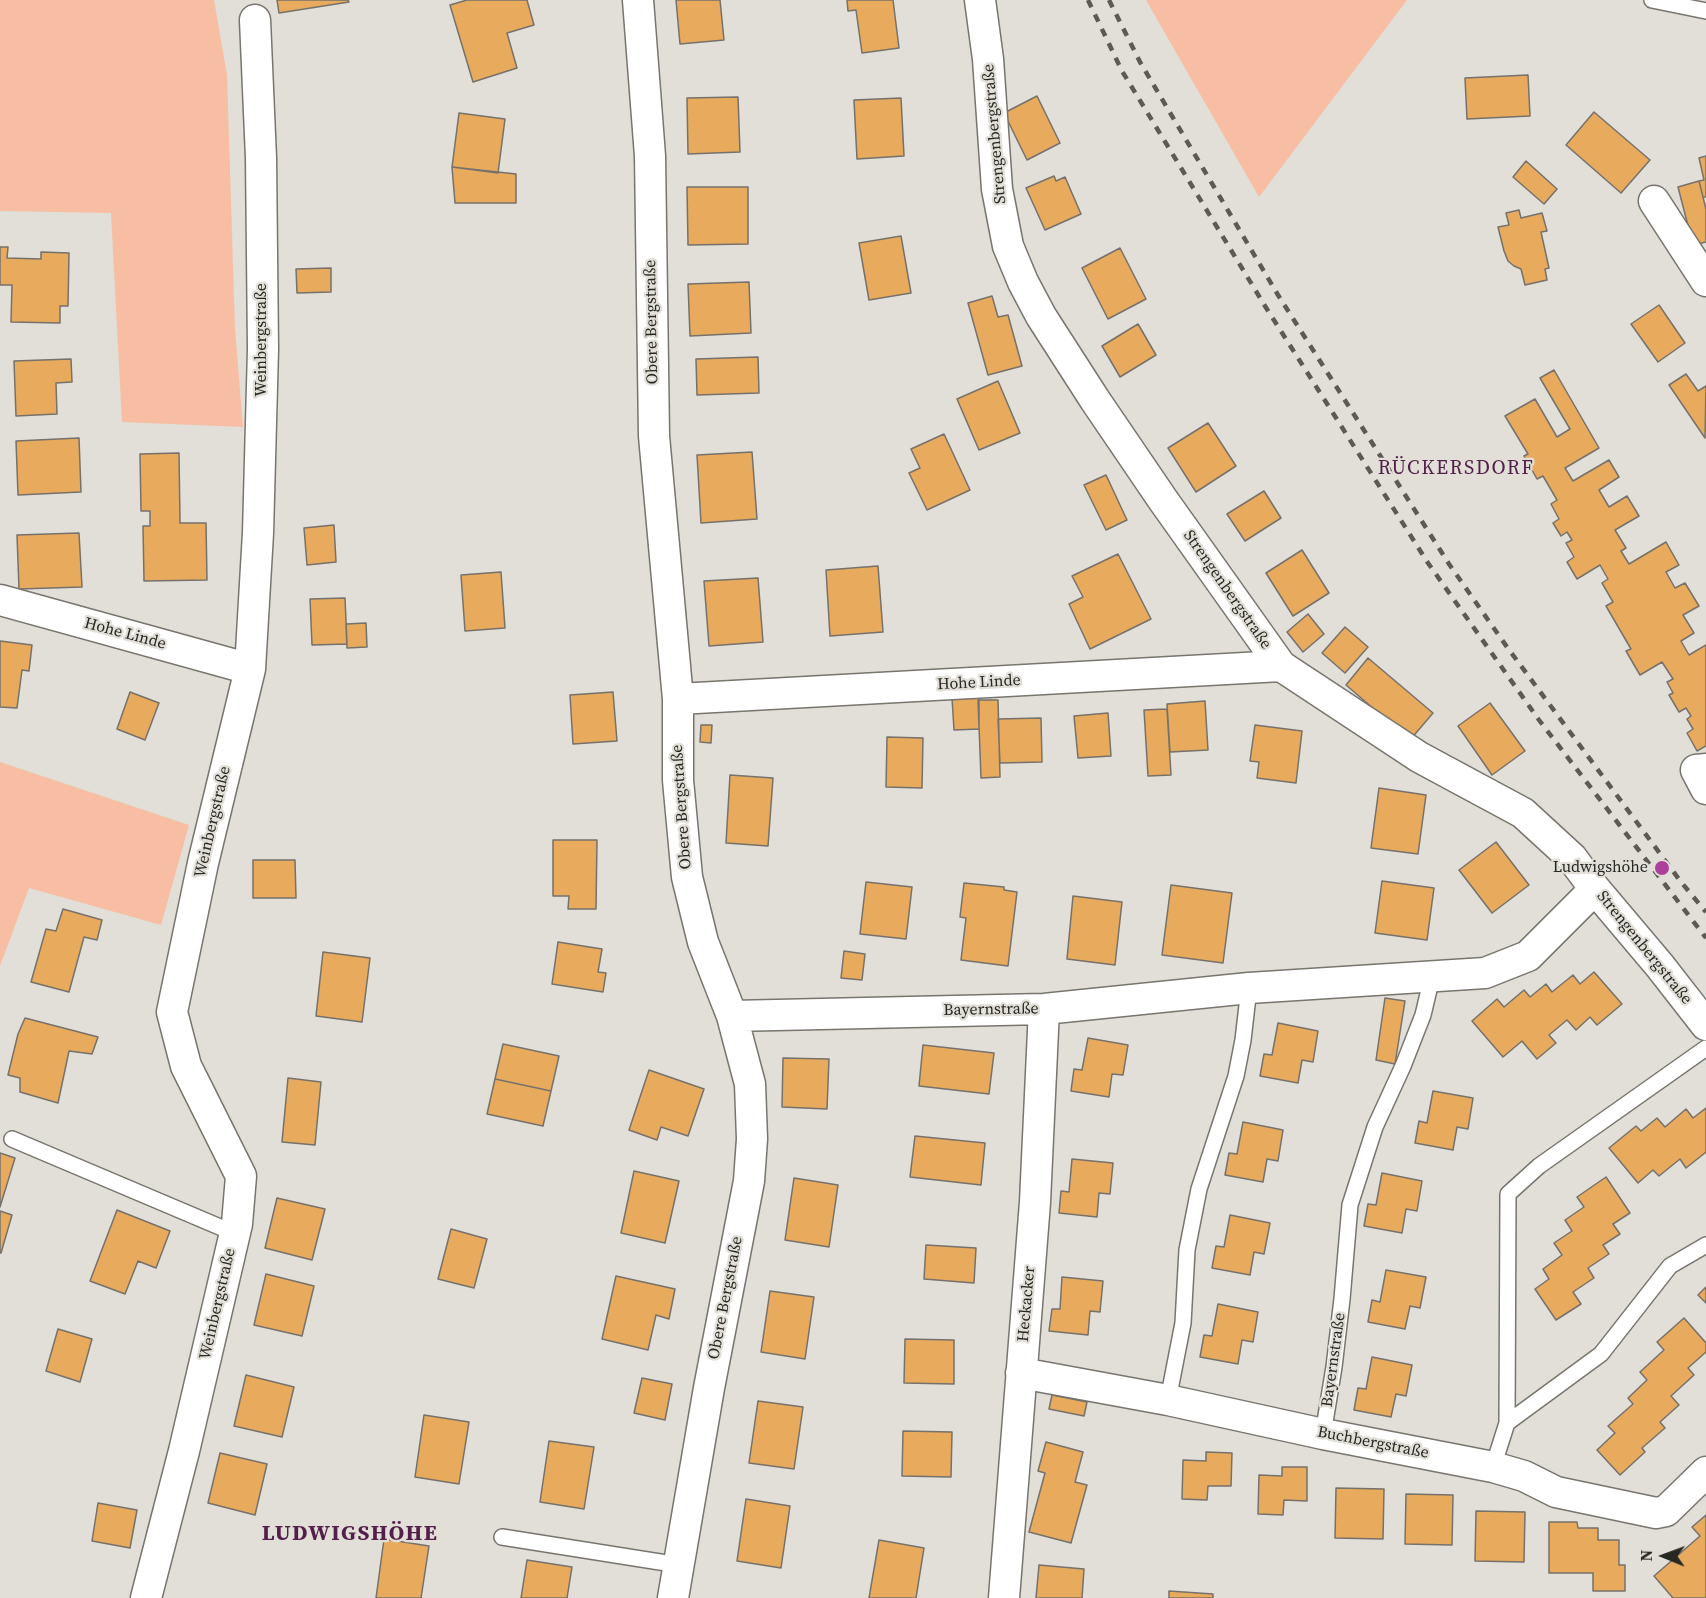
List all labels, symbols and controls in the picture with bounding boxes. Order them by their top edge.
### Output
street label: Strengenbergstraße [979,63,1011,205]
street label: Obere Bergstraße [641,259,663,385]
street label: Weinbergstraße [252,283,272,397]
district label: RÜCKERSDORF [1378,457,1534,481]
street label: Strengenbergstraße [1179,527,1275,653]
street label: Hohe Linde [82,614,168,654]
street label: Hohe Linde [937,671,1021,695]
street label: Obere Bergstraße [668,744,696,870]
street label: Weinbergstraße [191,764,235,880]
place label: Ludwigshöhe [1553,858,1648,878]
marker: Ludwigshöhe [1653,859,1671,877]
street label: Strengenbergstraße [1592,887,1696,1009]
street label: Bayernstraße [943,1000,1039,1020]
street label: Obere Bergstraße [705,1235,747,1361]
street label: Weinbergstraße [196,1246,240,1362]
street label: Heckacker [1014,1265,1040,1343]
street label: Bayernstraße [1318,1312,1350,1408]
street label: Buchbergstraße [1316,1423,1430,1463]
district label: LUDWIGSHÖHE [262,1521,438,1547]
north arrow [1634,1526,1694,1586]
text: N [1635,1550,1657,1562]

